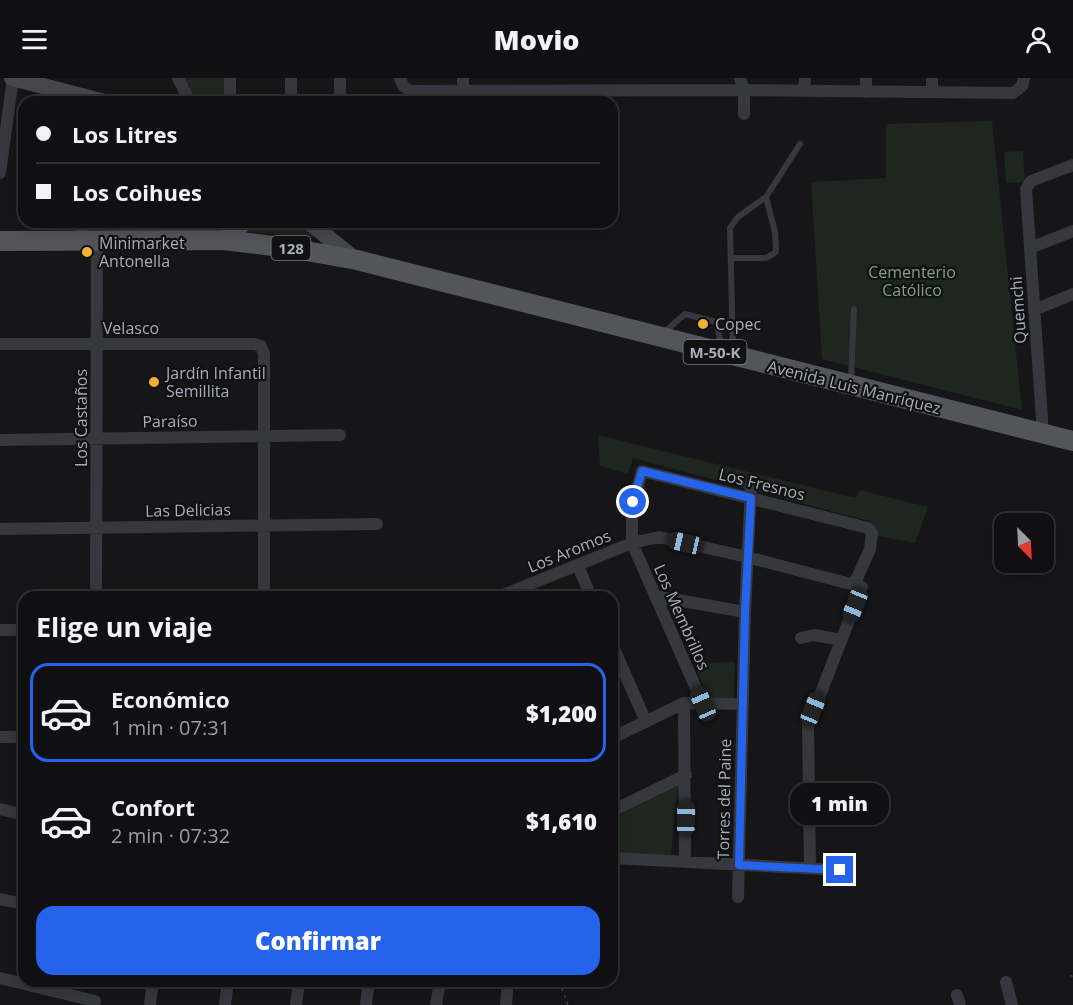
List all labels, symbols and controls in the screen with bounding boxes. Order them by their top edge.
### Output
text: Movio [494,21,579,58]
icon: menu [18,23,51,56]
icon: person [1022,23,1055,56]
text: Los Litres [72,119,177,149]
text: Los Coihues [72,177,202,207]
place label: Minimarket Antonella [99,232,185,272]
road number: 128 [272,236,310,260]
marker: Minimarket Antonella [80,245,94,259]
park label: Cementerio Católico [868,261,956,301]
street label: Quemchi [1005,276,1031,344]
place label: Copec [715,313,761,335]
street label: Velasco [103,317,159,339]
marker: Copec [696,317,710,331]
road number: M-50-K [684,340,746,364]
street label: Avenida Luis Manríquez [765,355,943,419]
place label: Jardín Infantil Semillita [164,362,266,402]
street label: Los Castaños [70,369,92,467]
marker: Jardín Infantil Semillita [147,375,161,389]
street label: Paraíso [142,410,198,432]
street label: Los Fresnos [717,463,807,505]
route start [619,488,646,515]
street label: Las Delicias [145,498,231,522]
north arrow [994,513,1054,573]
map controls [994,513,1054,573]
street label: Los Aromos [524,524,614,578]
car [665,530,705,556]
street label: Los Membrillos [649,561,715,673]
car [840,585,870,625]
text: Elige un viaje [36,608,212,645]
text: Económico [111,684,230,714]
car [687,684,719,724]
icon: car [39,686,93,740]
car [798,689,828,729]
text: $1,200 [526,698,597,728]
text: 1 min · 07:31 [111,714,230,741]
street label: Torres del Paine [712,739,736,859]
callout: 1 min [790,783,890,825]
text: 1 min [811,790,868,817]
text: Confort [111,792,195,822]
icon: car [39,794,93,848]
car [677,800,695,836]
text: $1,610 [526,806,597,836]
text: 2 min · 07:32 [111,822,230,849]
route end [826,856,853,883]
button: Confirmar [36,906,600,975]

